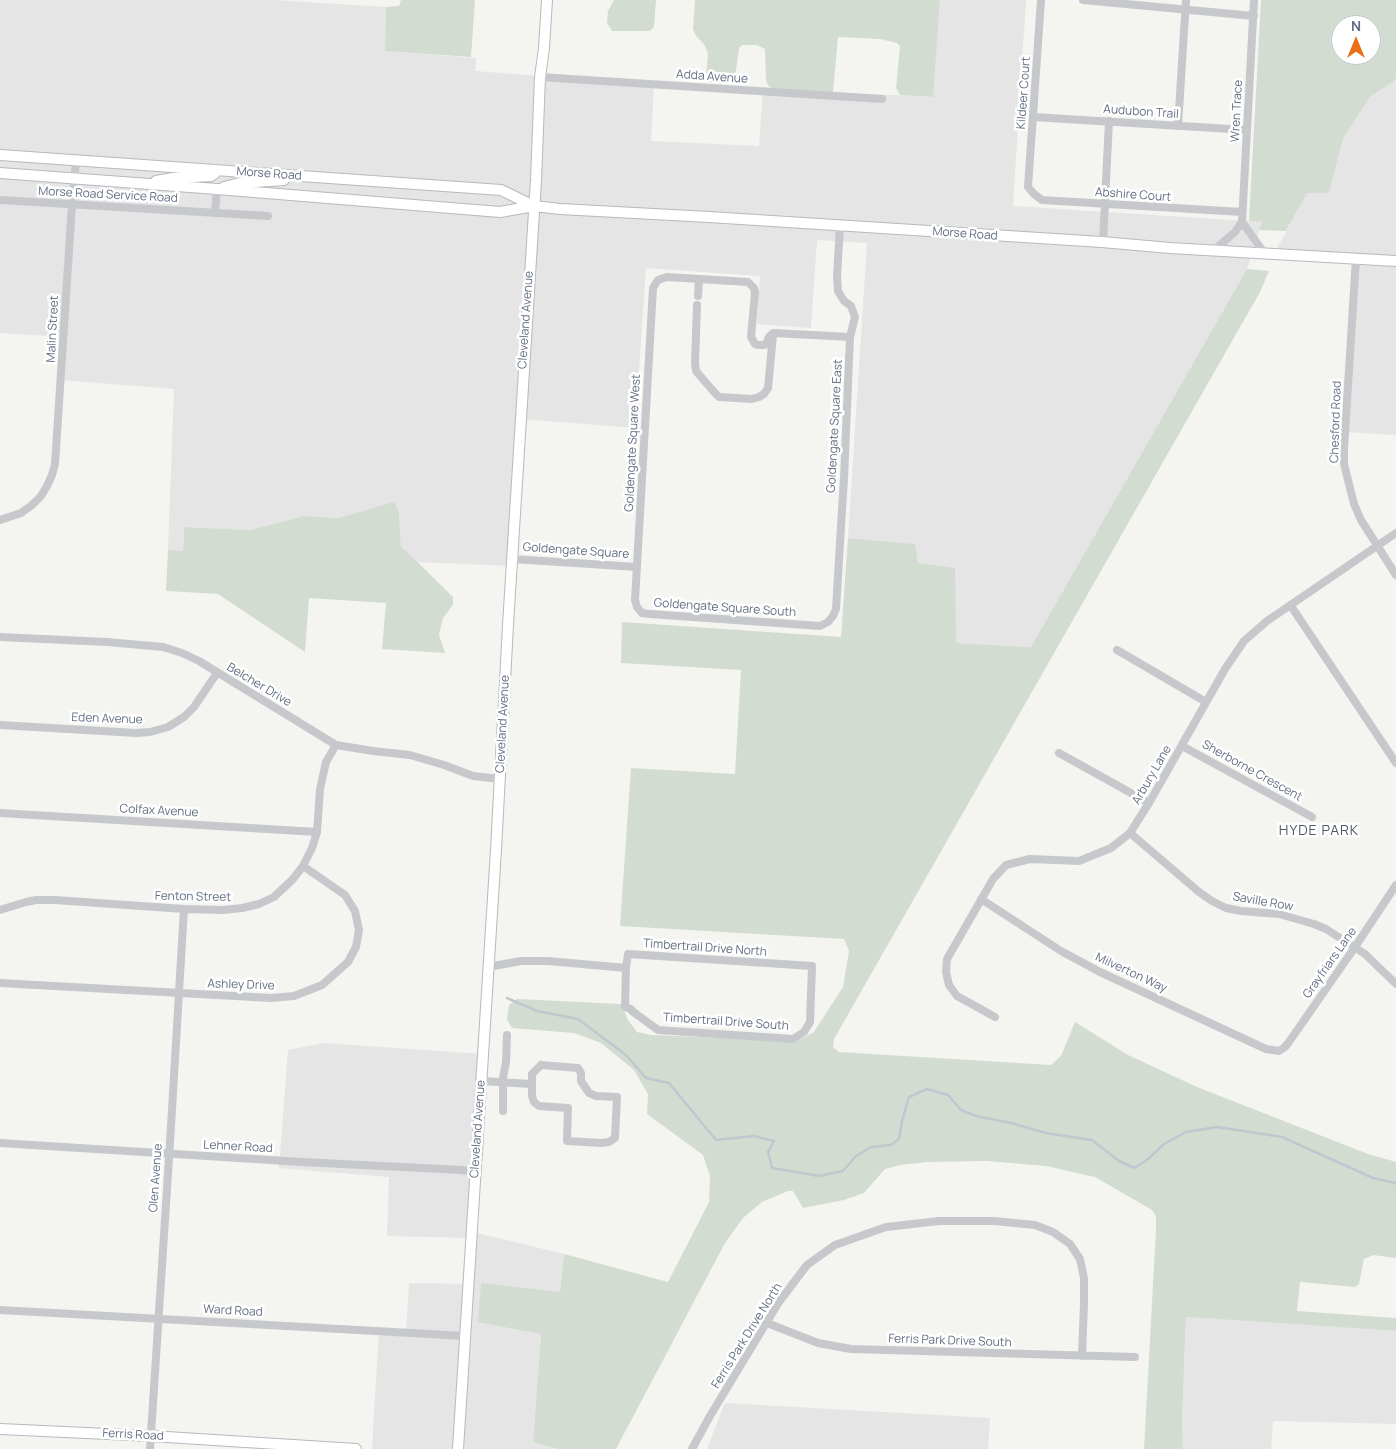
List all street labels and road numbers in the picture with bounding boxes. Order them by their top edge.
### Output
street label: Kildeer Court [1014,56,1034,130]
street label: Adda Avenue [676,67,748,87]
street label: Wren Trace [1228,79,1246,143]
street label: Audubon Trail [1103,102,1179,122]
street label: Morse Road [236,165,302,183]
street label: Morse Road Service Road [38,184,178,206]
street label: Abshire Court [1094,185,1172,205]
street label: Morse Road [932,225,998,243]
street label: Cleveland Avenue [515,271,537,369]
street label: Malin Street [44,295,62,363]
street label: Goldengate Square East [824,359,846,493]
street label: Goldengate Square West [622,374,644,512]
street label: Chesford Road [1327,381,1345,463]
street label: Goldengate Square [522,540,630,562]
street label: Goldengate Square South [653,596,797,620]
street label: Belcher Drive [224,660,294,710]
street label: Cleveland Avenue [493,675,513,773]
street label: Eden Avenue [71,711,143,727]
street label: Sherborne Crescent [1199,737,1305,805]
street label: Arbury Lane [1129,743,1175,807]
street label: Colfax Avenue [119,802,199,820]
street label: Fenton Street [155,889,231,905]
street label: Saville Row [1232,890,1294,914]
street label: Grayfriars Lane [1300,925,1360,1001]
street label: Timbertrail Drive North [643,936,767,960]
street label: Milverton Way [1093,950,1169,996]
street label: Ashley Drive [207,977,275,993]
street label: Timbertrail Drive South [663,1010,789,1034]
street label: Cleveland Avenue [467,1080,489,1178]
street label: Lehner Road [203,1138,273,1156]
street label: Olen Avenue [146,1143,166,1213]
street label: Ferris Park Drive North [709,1281,785,1391]
street label: Ward Road [203,1302,263,1320]
street label: Ferris Park Drive South [888,1332,1012,1350]
street label: Ferris Road [102,1426,164,1444]

